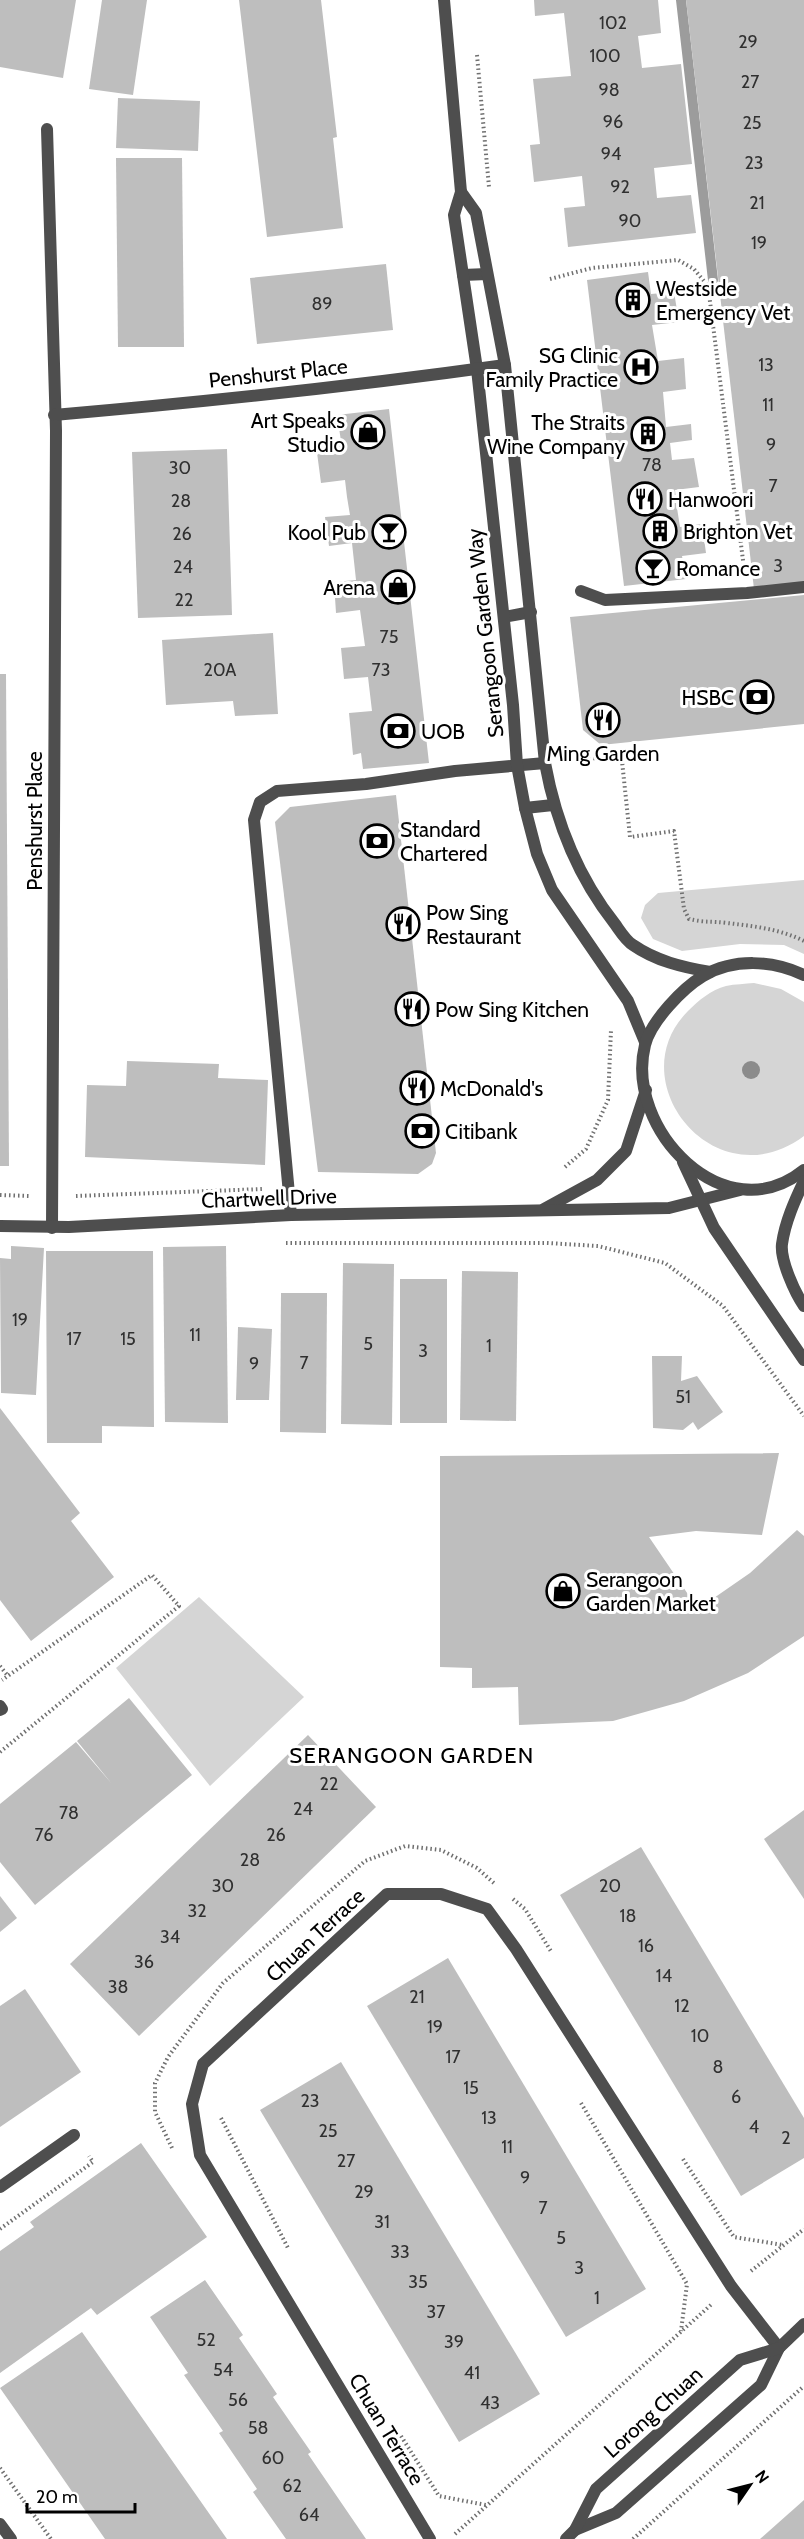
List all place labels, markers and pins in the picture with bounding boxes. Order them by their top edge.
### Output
place label: Westside Emergency Vet [656,276,790,325]
building icon: Westside Emergency Vet [615,282,651,318]
place label: SG Clinic Family Practice [486,343,618,392]
hospital icon: SG Clinic Family Practice [623,349,659,385]
place label: Art Speaks Studio [251,408,345,457]
place label: The Straits Wine Company [487,410,625,459]
shop icon: Art Speaks Studio [350,414,386,450]
building icon: The Straits Wine Company [630,416,666,452]
restaurant icon: Hanwoori [627,481,663,517]
place label: Hanwoori [668,487,754,512]
building icon: Brighton Vet [642,513,678,549]
bar icon: Kool Pub [371,514,407,550]
place label: Brighton Vet [683,519,793,544]
place label: Kool Pub [288,520,366,545]
bar icon: Romance [635,550,671,586]
place label: Romance [676,556,760,581]
shop icon: Arena [380,569,416,605]
place label: Arena [323,575,375,600]
bank icon: HSBC [739,679,775,715]
place label: HSBC [681,685,734,710]
restaurant icon: Ming Garden [585,702,621,738]
bank icon: UOB [380,713,416,749]
place label: UOB [421,719,465,744]
place label: Ming Garden [547,741,659,766]
place label: Standard Chartered [400,817,488,866]
bank icon: Standard Chartered [359,823,395,859]
place label: Pow Sing Restaurant [426,900,521,949]
restaurant icon: Pow Sing Restaurant [385,906,421,942]
restaurant icon: Pow Sing Kitchen [394,991,430,1027]
place label: Pow Sing Kitchen [435,997,589,1022]
restaurant icon: McDonald's [399,1070,435,1106]
place label: McDonald's [440,1076,544,1101]
bank icon: Citibank [404,1113,440,1149]
place label: Citibank [445,1119,518,1144]
place label: Serangoon Garden Market [586,1567,716,1616]
shop icon: Serangoon Garden Market [545,1573,581,1609]

